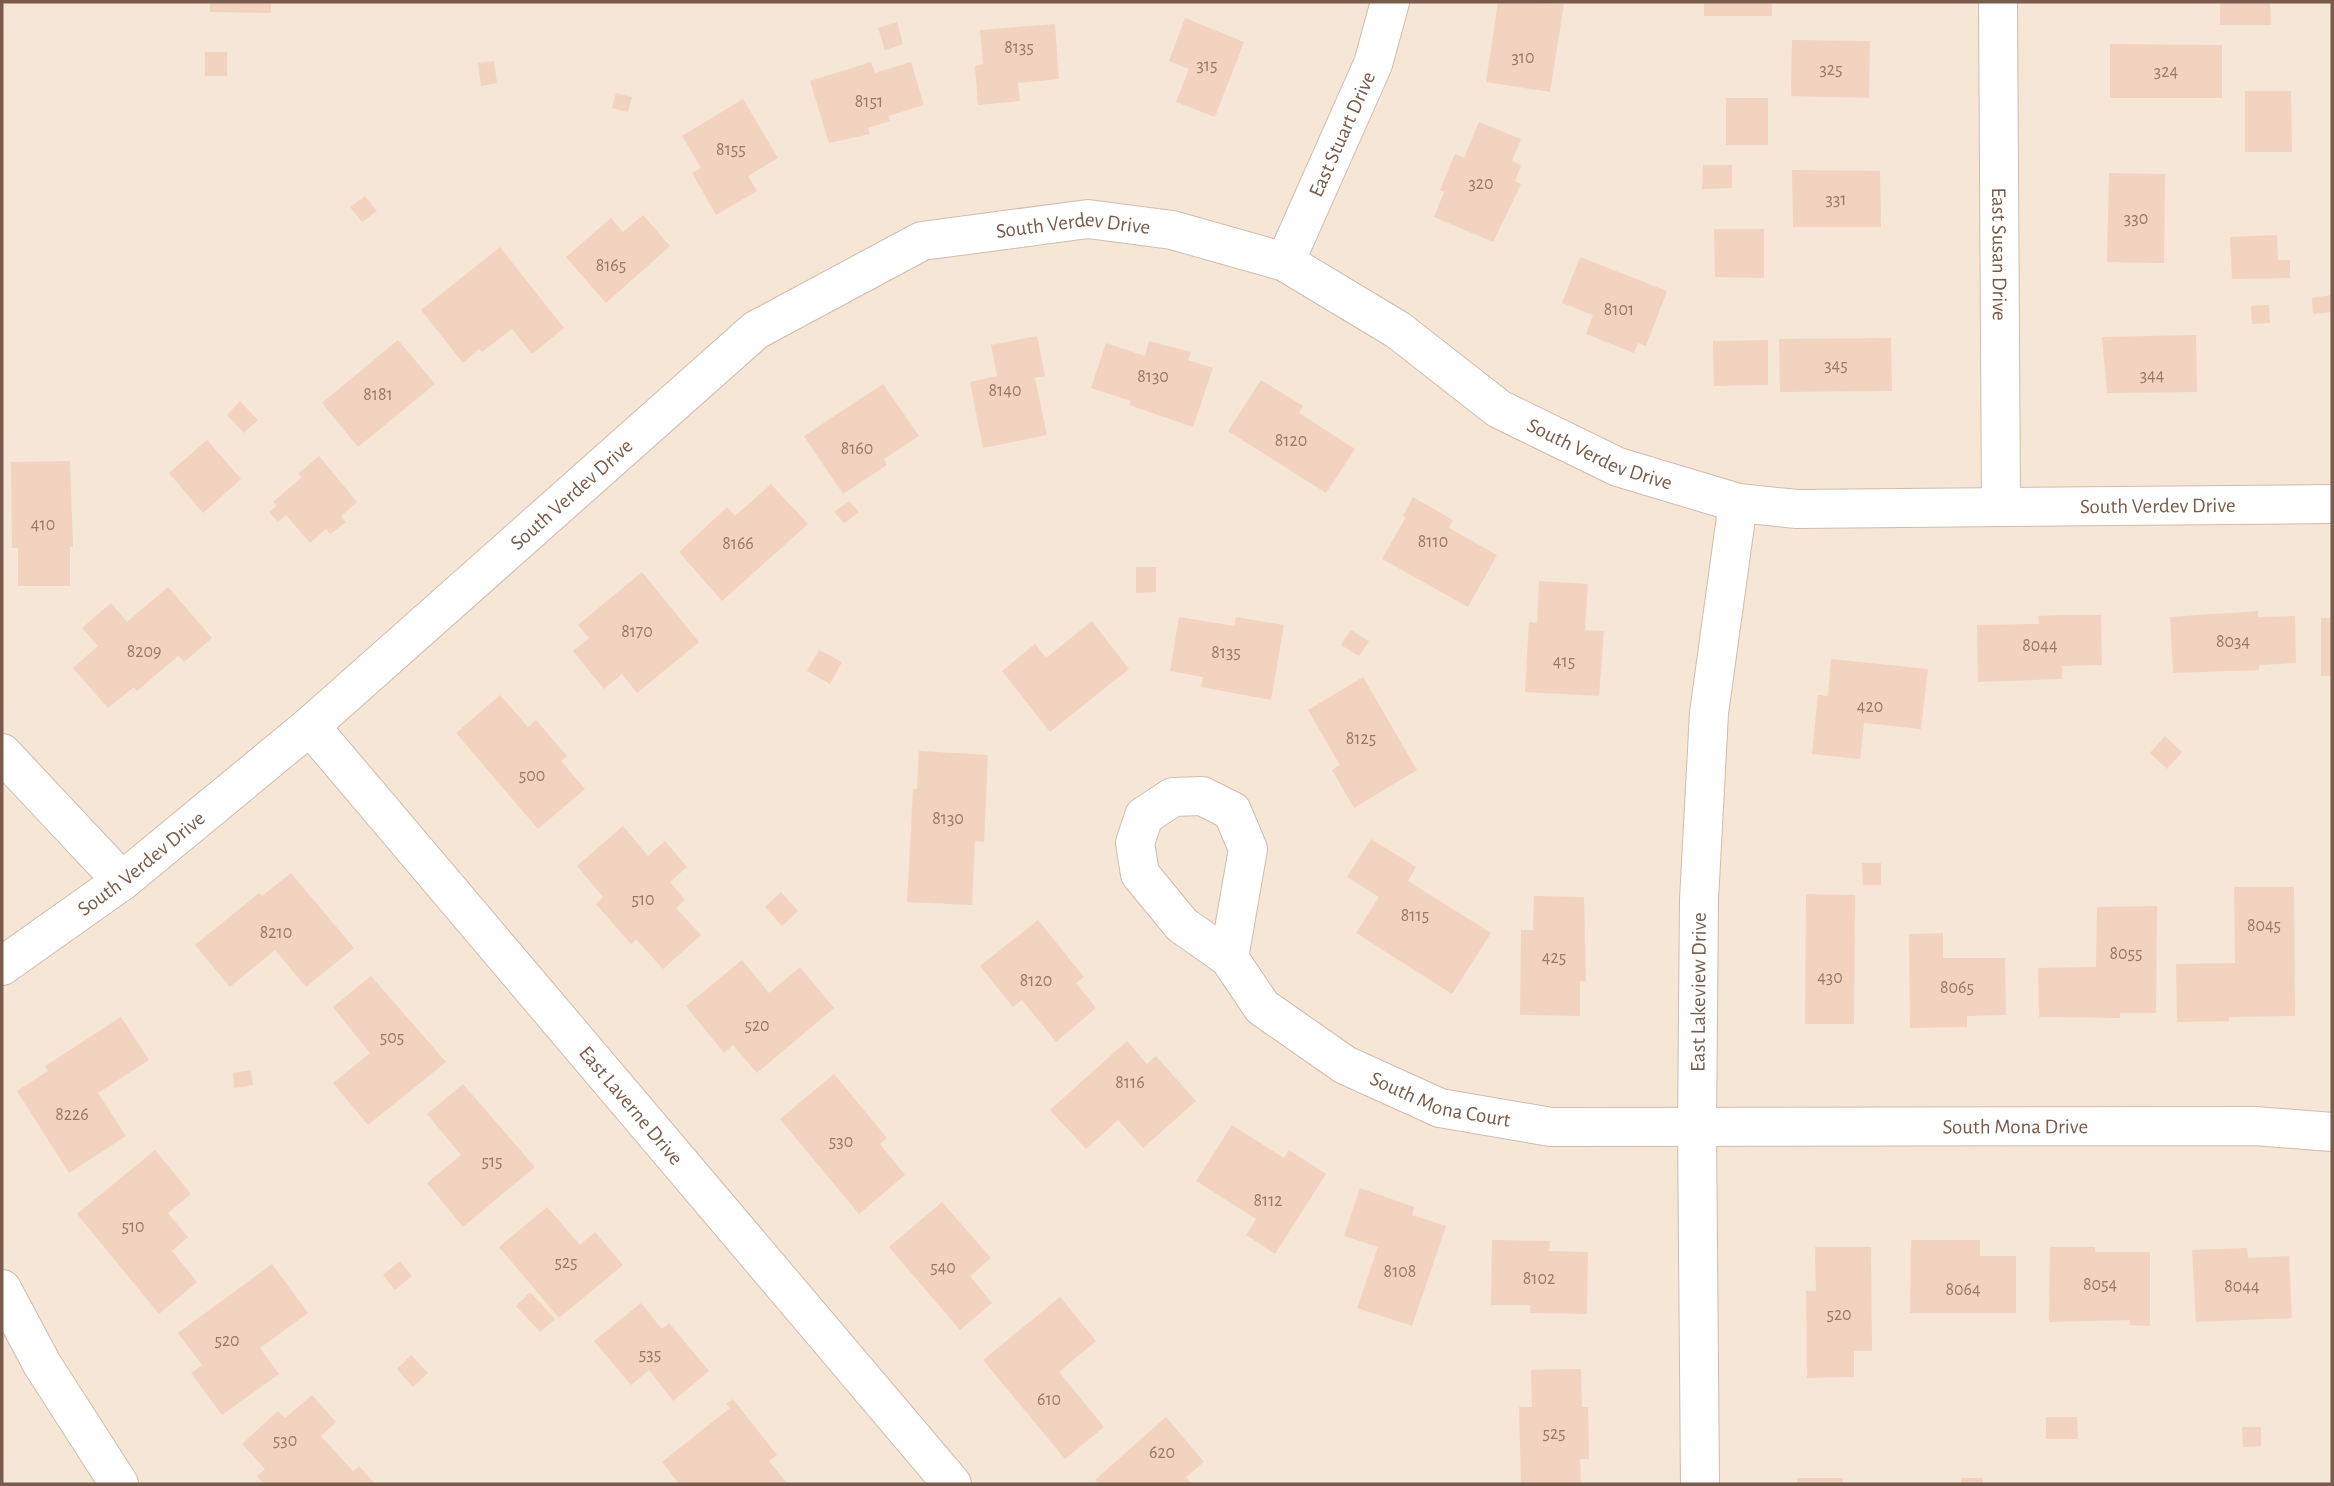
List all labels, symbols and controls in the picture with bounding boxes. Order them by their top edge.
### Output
house number: 8135 [1004,39,1034,57]
house number: 310 [1511,49,1535,67]
house number: 315 [1196,57,1218,75]
house number: 325 [1819,61,1843,79]
house number: 324 [2154,63,2178,81]
street label: East Stuart Drive [1305,68,1379,200]
house number: 8151 [855,93,883,111]
house number: 8155 [716,141,746,159]
house number: 320 [1468,175,1494,193]
street label: East Susan Drive [1988,187,2010,321]
house number: 331 [1825,191,1847,209]
street label: South Verdev Drive [995,209,1152,242]
house number: 330 [2124,210,2148,228]
house number: 8165 [596,257,626,275]
house number: 8101 [1604,301,1634,319]
house number: 345 [1824,357,1848,375]
house number: 344 [2140,367,2165,385]
house number: 8130 [1137,368,1169,386]
house number: 8140 [989,382,1021,400]
house number: 8181 [363,386,393,404]
street label: South Verdev Drive [1524,414,1675,494]
house number: 8120 [1275,432,1307,450]
street label: South Verdev Drive [506,435,637,554]
house number: 8160 [841,440,873,458]
street label: South Verdev Drive [2080,495,2236,517]
house number: 410 [31,516,55,534]
house number: 8110 [1418,533,1448,551]
house number: 8166 [722,535,754,553]
house number: 8170 [621,623,653,641]
house number: 8034 [2216,633,2250,651]
house number: 8044 [2022,637,2058,655]
house number: 8209 [127,643,161,661]
house number: 8135 [1211,644,1241,662]
house number: 415 [1553,653,1575,671]
house number: 420 [1857,698,1883,716]
house number: 8125 [1346,730,1376,748]
house number: 500 [519,767,545,785]
street label: South Verdev Drive [74,807,209,920]
house number: 8130 [932,810,964,828]
house number: 510 [631,891,655,909]
house number: 8115 [1401,907,1429,925]
street label: East Lakeview Drive [1687,912,1710,1072]
house number: 8045 [2247,917,2281,935]
house number: 8210 [260,924,292,942]
house number: 8055 [2109,945,2143,963]
house number: 425 [1542,949,1566,967]
house number: 430 [1817,969,1843,987]
house number: 8120 [1020,972,1052,990]
house number: 8065 [1940,979,1974,997]
house number: 520 [744,1017,770,1035]
house number: 505 [380,1029,404,1047]
street label: East Laverne Drive [575,1042,687,1169]
street label: South Mona Court [1367,1068,1512,1131]
house number: 8116 [1115,1074,1145,1092]
house number: 8226 [55,1106,89,1124]
street label: South Mona Drive [1942,1116,2088,1137]
house number: 530 [829,1133,853,1151]
house number: 515 [481,1153,503,1171]
house number: 8112 [1253,1192,1283,1210]
house number: 510 [121,1218,145,1236]
house number: 525 [554,1254,578,1272]
house number: 540 [930,1259,956,1277]
house number: 8108 [1384,1263,1416,1281]
house number: 8102 [1523,1270,1555,1288]
house number: 8054 [2083,1276,2117,1294]
house number: 8044 [2224,1278,2260,1296]
house number: 8064 [1945,1281,1981,1299]
house number: 520 [1826,1306,1852,1324]
house number: 520 [214,1332,240,1350]
house number: 535 [639,1346,661,1364]
house number: 610 [1037,1391,1061,1409]
house number: 525 [1542,1425,1566,1443]
house number: 530 [273,1432,297,1450]
house number: 620 [1149,1444,1175,1462]

